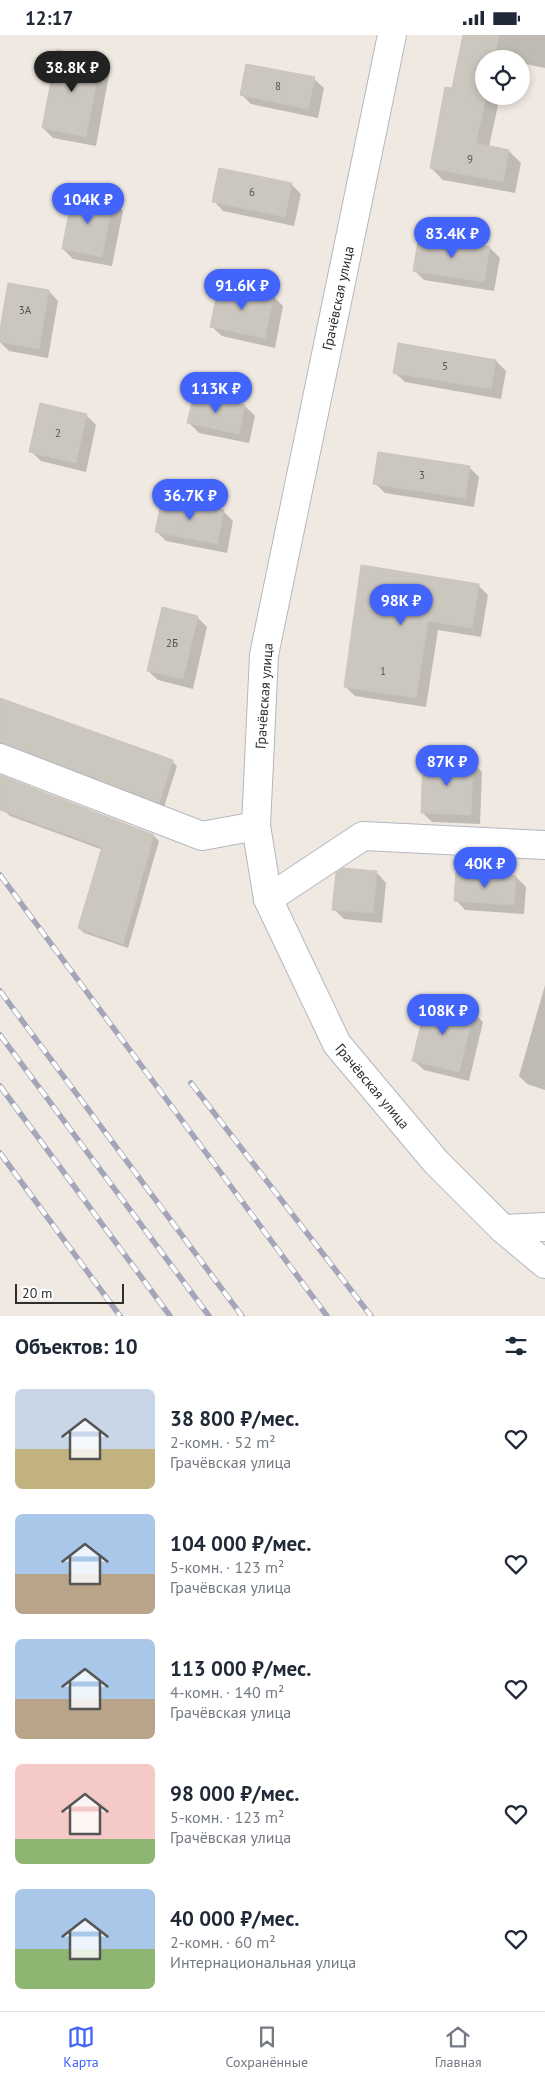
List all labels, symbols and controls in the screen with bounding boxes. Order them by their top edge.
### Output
text: 12:17 [25,6,73,30]
pin: 38.8K ₽ [26,50,118,93]
map controls [475,50,530,105]
button: locate [475,50,530,105]
text: 38.8K ₽ [45,57,99,77]
house number: 8 [275,79,281,93]
house number: 9 [467,152,473,166]
pin: 104K ₽ [47,183,129,225]
house number: 6 [249,185,255,199]
text: 104K ₽ [63,189,113,209]
pin: 83.4K ₽ [406,217,498,259]
text: 83.4K ₽ [425,223,479,243]
street label: Грачёвская улица [318,244,358,352]
pin: 91.6K ₽ [196,269,288,311]
text: 91.6K ₽ [215,275,269,295]
house number: 3А [19,303,32,317]
house number: 5 [442,359,448,373]
pin: 113K ₽ [175,371,257,414]
text: 113K ₽ [191,378,241,398]
house number: 2 [55,426,61,440]
house number: 3 [419,468,425,482]
pin: 36.7K ₽ [144,479,236,521]
text: 36.7K ₽ [163,485,217,505]
pin: 98K ₽ [366,583,436,626]
text: 98K ₽ [381,590,421,610]
house number: 2Б [166,636,178,650]
street label: Грачёвская улица [251,642,277,750]
house number: 1 [380,664,386,678]
pin: 87K ₽ [412,745,482,787]
text: 87K ₽ [427,751,467,771]
pin: 40K ₽ [450,847,520,889]
text: 40K ₽ [465,853,505,873]
pin: 108K ₽ [402,993,484,1036]
text: 108K ₽ [418,1000,468,1020]
street label: Грачёвская улица [331,1040,414,1133]
scale bar [15,1281,124,1304]
text: 20 m [22,1284,52,1302]
icon: filters [502,1332,530,1360]
text: Объектов: 10 [15,1333,138,1360]
text: 38 800 ₽/мес. [170,1405,299,1432]
icon: home [55,1409,115,1469]
icon: heart [502,1425,530,1453]
text: 2-комн. · 52 m² [170,1432,276,1452]
text: Грачёвская улица [170,1452,291,1472]
text: 104 000 ₽/мес. [170,1530,311,1557]
icon: home [55,1534,115,1594]
icon: heart [502,1550,530,1578]
text: 5-комн. · 123 m² [170,1557,284,1577]
text: Грачёвская улица [170,1577,291,1597]
text: 113 000 ₽/мес. [170,1655,311,1682]
icon: home [55,1659,115,1719]
icon: heart [502,1675,530,1703]
text: 4-комн. · 140 m² [170,1682,284,1702]
text: Грачёвская улица [170,1702,291,1722]
text: 98 000 ₽/мес. [170,1780,299,1807]
icon: home [55,1784,115,1844]
icon: heart [502,1800,530,1828]
text: 5-комн. · 123 m² [170,1807,284,1827]
text: Грачёвская улица [170,1827,291,1847]
text: 40 000 ₽/мес. [170,1905,299,1932]
icon: home [55,1909,115,1969]
icon: heart [502,1925,530,1953]
text: 2-комн. · 60 m² [170,1932,276,1952]
text: Интернациональная улица [170,1952,356,1972]
tab: Карта [63,2023,99,2071]
tab: Сохранённые [225,2023,308,2071]
tab: Главная [435,2023,482,2071]

